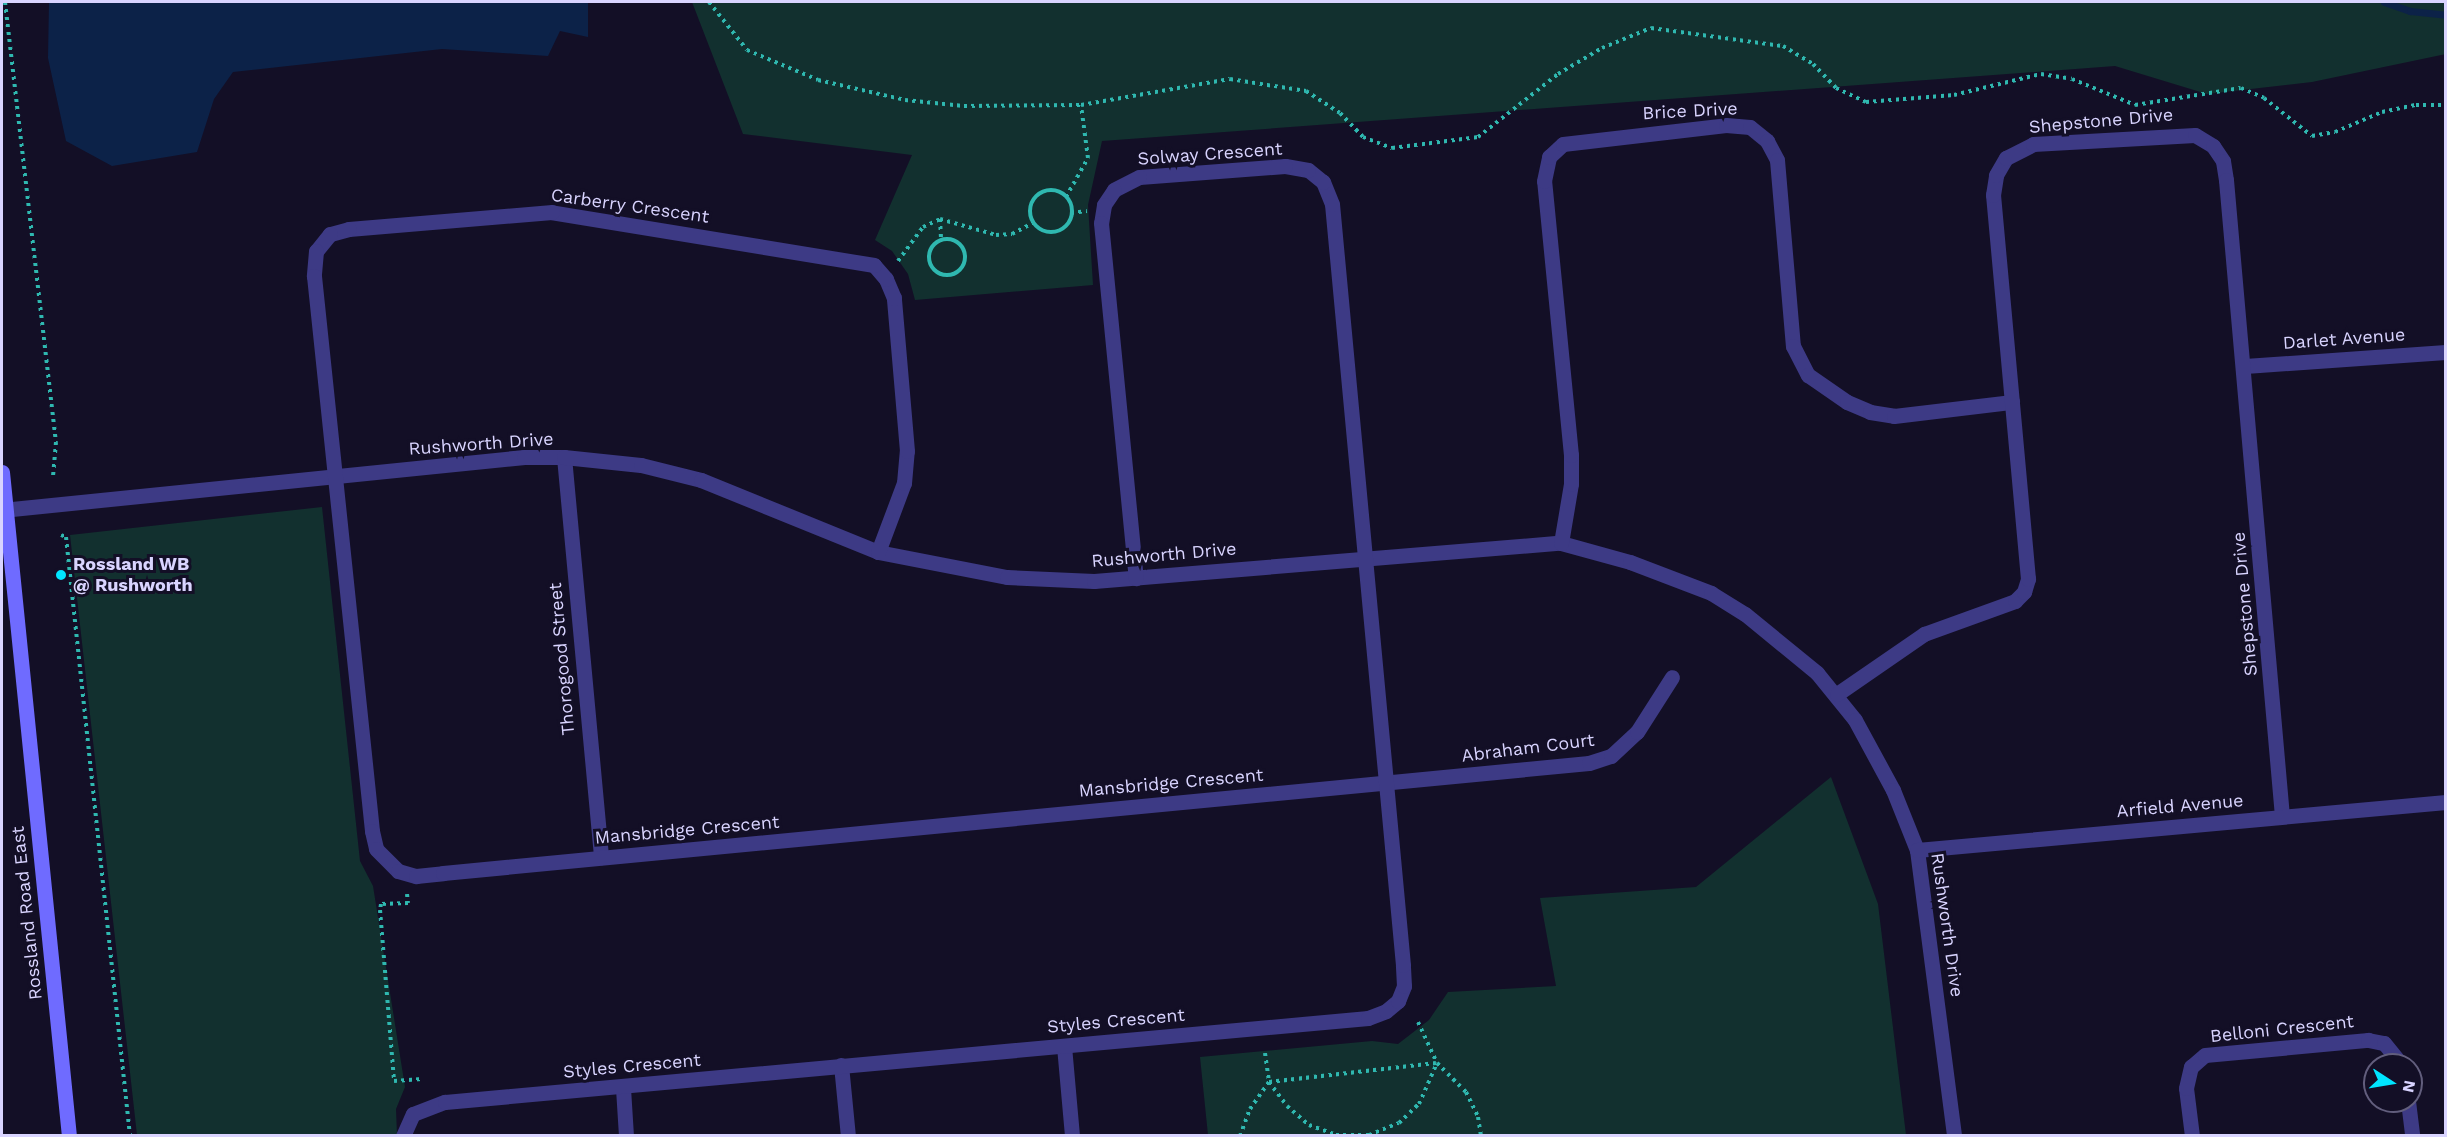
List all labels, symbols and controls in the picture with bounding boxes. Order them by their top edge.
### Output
street label: Brice Drive [1642,98,1738,124]
street label: Shepstone Drive [2028,104,2174,138]
street label: Solway Crescent [1137,138,1283,170]
street label: Carberry Crescent [549,184,711,228]
street label: Darlet Avenue [2282,324,2406,354]
street label: Rushworth Drive [408,428,554,460]
street label: Shepstone Drive [2228,531,2262,677]
street label: Rushworth Drive [1091,538,1237,572]
place label: Rossland WB @ Rushworth [73,554,193,596]
marker: Rossland WB @ Rushworth [54,568,68,582]
street label: Thorogood Street [545,582,579,736]
street label: Abraham Court [1460,729,1596,767]
street label: Mansbridge Crescent [1078,764,1264,802]
street label: Arfield Avenue [2115,790,2245,822]
street label: Mansbridge Crescent [594,811,780,849]
street label: Rossland Road East [7,825,47,1001]
street label: Rushworth Drive [1926,852,1968,998]
street label: Styles Crescent [1046,1004,1186,1038]
street label: Belloni Crescent [2209,1011,2355,1047]
street label: Styles Crescent [562,1049,702,1083]
north arrow [2363,1053,2423,1113]
text: N [2399,1079,2420,1094]

